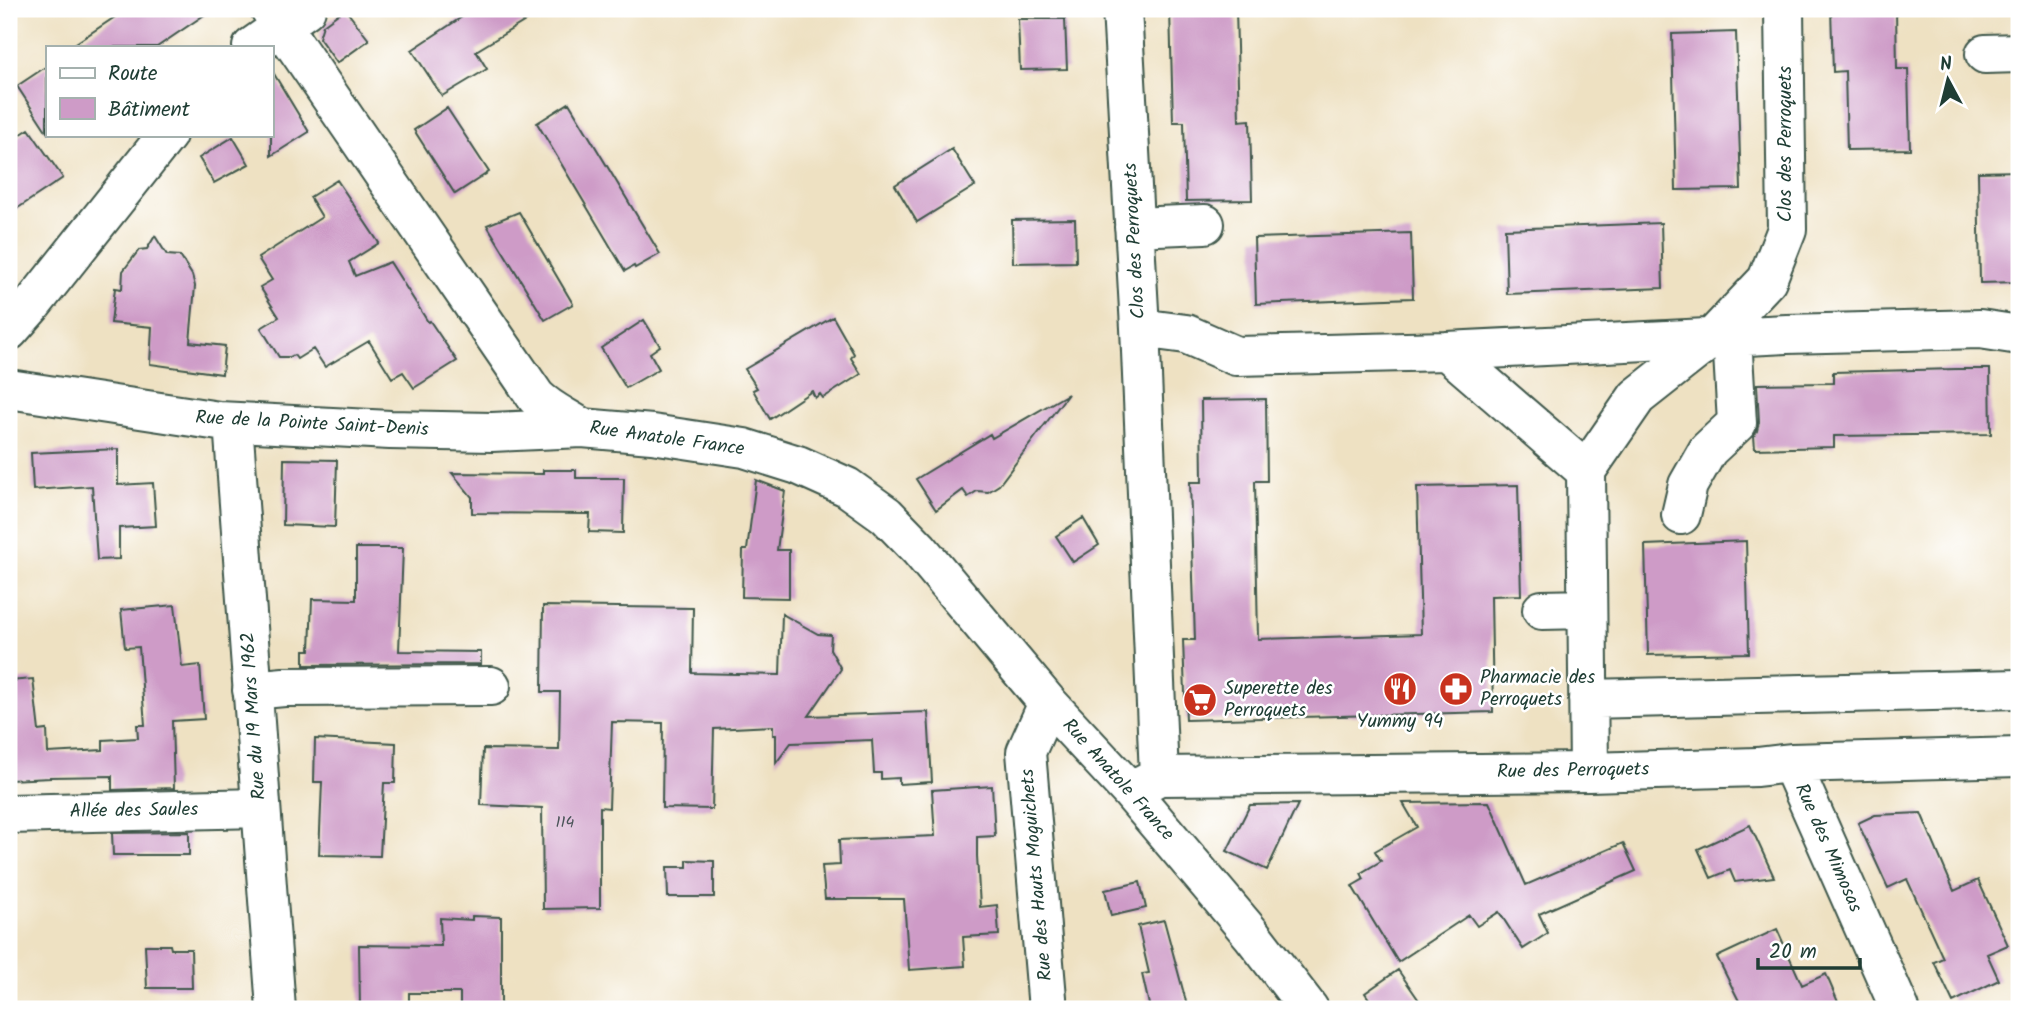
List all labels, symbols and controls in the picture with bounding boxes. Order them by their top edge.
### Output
legend [46,46,273,136]
north arrow [1912,46,1982,116]
text: N [1938,49,1954,81]
text: Route [108,58,158,91]
street label: Clos des Perroquets [1771,66,1801,222]
text: Bâtiment [108,94,191,127]
street label: Clos des Perroquets [1116,162,1154,320]
street label: Rue de la Pointe Saint-Denis [195,403,429,445]
street label: Rue Anatole France [588,413,747,465]
street label: Rue du 19 Mars 1962 [233,631,275,801]
place label: Pharmacie des Perroquets [1480,663,1595,715]
restaurant icon: Yummy 94 [1381,670,1419,708]
pharmacy icon: Pharmacie des Perroquets [1437,670,1475,708]
place label: Superette des Perroquets [1224,674,1333,726]
supermarket icon: Superette des Perroquets [1181,681,1219,719]
place label: Yummy 94 [1357,707,1443,737]
street label: Rue Anatole France [1055,712,1182,848]
street label: Rue des Perroquets [1497,755,1649,787]
street label: Rue des Hauts Moguichets [1013,768,1061,982]
street label: Rue des Mimosas [1786,779,1870,917]
street label: Allée des Saules [69,795,199,827]
house number: 114 [556,810,575,835]
scale bar [1758,927,1860,971]
text: 20 m [1769,936,1817,969]

